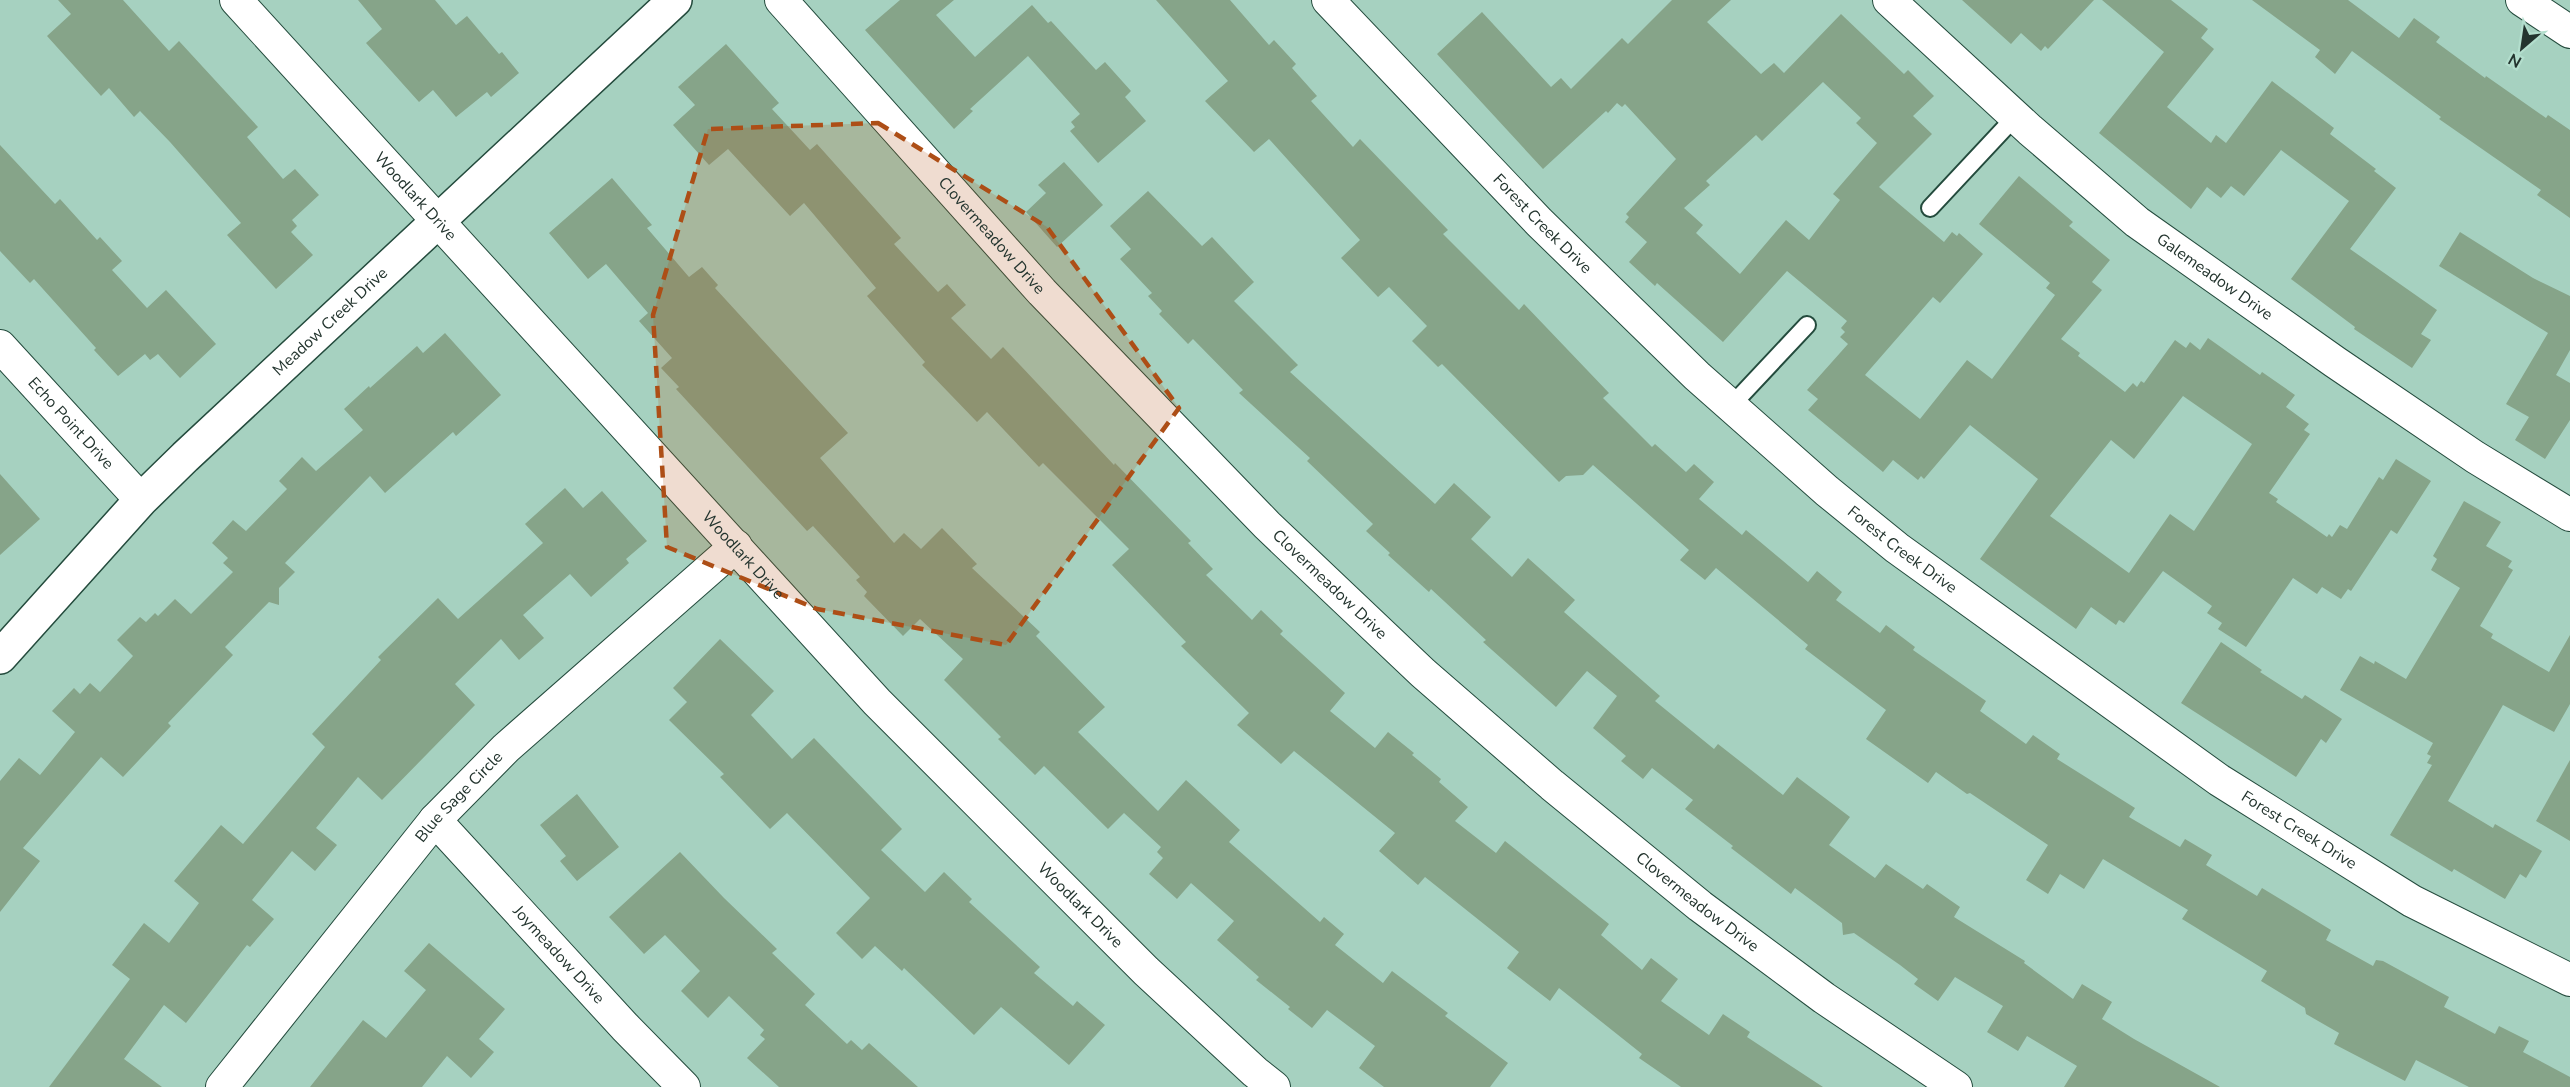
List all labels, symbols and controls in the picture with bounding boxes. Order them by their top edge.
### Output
north arrow [2492,18,2552,78]
text: N [2505,48,2526,73]
street label: Woodlark Drive [369,147,462,246]
street label: Forest Creek Drive [1488,169,1597,279]
street label: Clovermeadow Drive [933,172,1050,299]
street label: Galemeadow Drive [2152,228,2277,326]
street label: Meadow Creek Drive [268,262,392,381]
street label: Echo Point Drive [23,372,119,474]
street label: Forest Creek Drive [1843,501,1961,599]
street label: Woodlark Drive [697,506,789,604]
street label: Clovermeadow Drive [1267,525,1392,644]
street label: Blue Sage Circle [410,746,508,847]
street label: Forest Creek Drive [2237,786,2361,875]
street label: Clovermeadow Drive [1631,847,1763,957]
street label: Woodlark Drive [1033,858,1128,953]
street label: Joymeadow Drive [507,900,610,1009]

